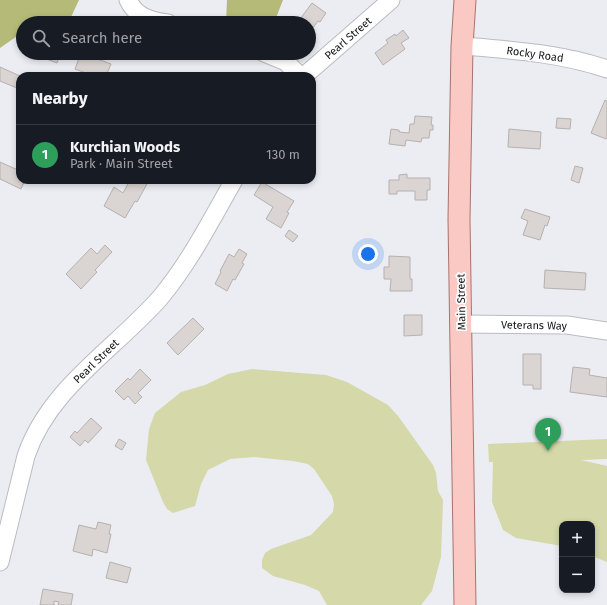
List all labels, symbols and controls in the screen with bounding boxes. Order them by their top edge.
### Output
street label: Pearl Street [322,14,375,62]
search box [16,16,316,60]
icon: search [30,27,52,49]
text: Search here [62,29,142,47]
street label: Rocky Road [506,44,564,65]
text: Nearby [32,88,87,109]
text: Kurchian Woods [70,138,180,156]
text: 1 [42,147,48,162]
text: 130 m [266,147,300,162]
text: Park · Main Street [70,156,173,171]
your location [358,244,378,264]
street label: Main Street [455,273,468,331]
street label: Veterans Way [501,318,568,333]
street label: Pearl Street [71,336,122,386]
pin: 1 [535,418,561,451]
map controls [559,521,595,593]
button: + [559,521,595,557]
button: − [559,557,595,593]

